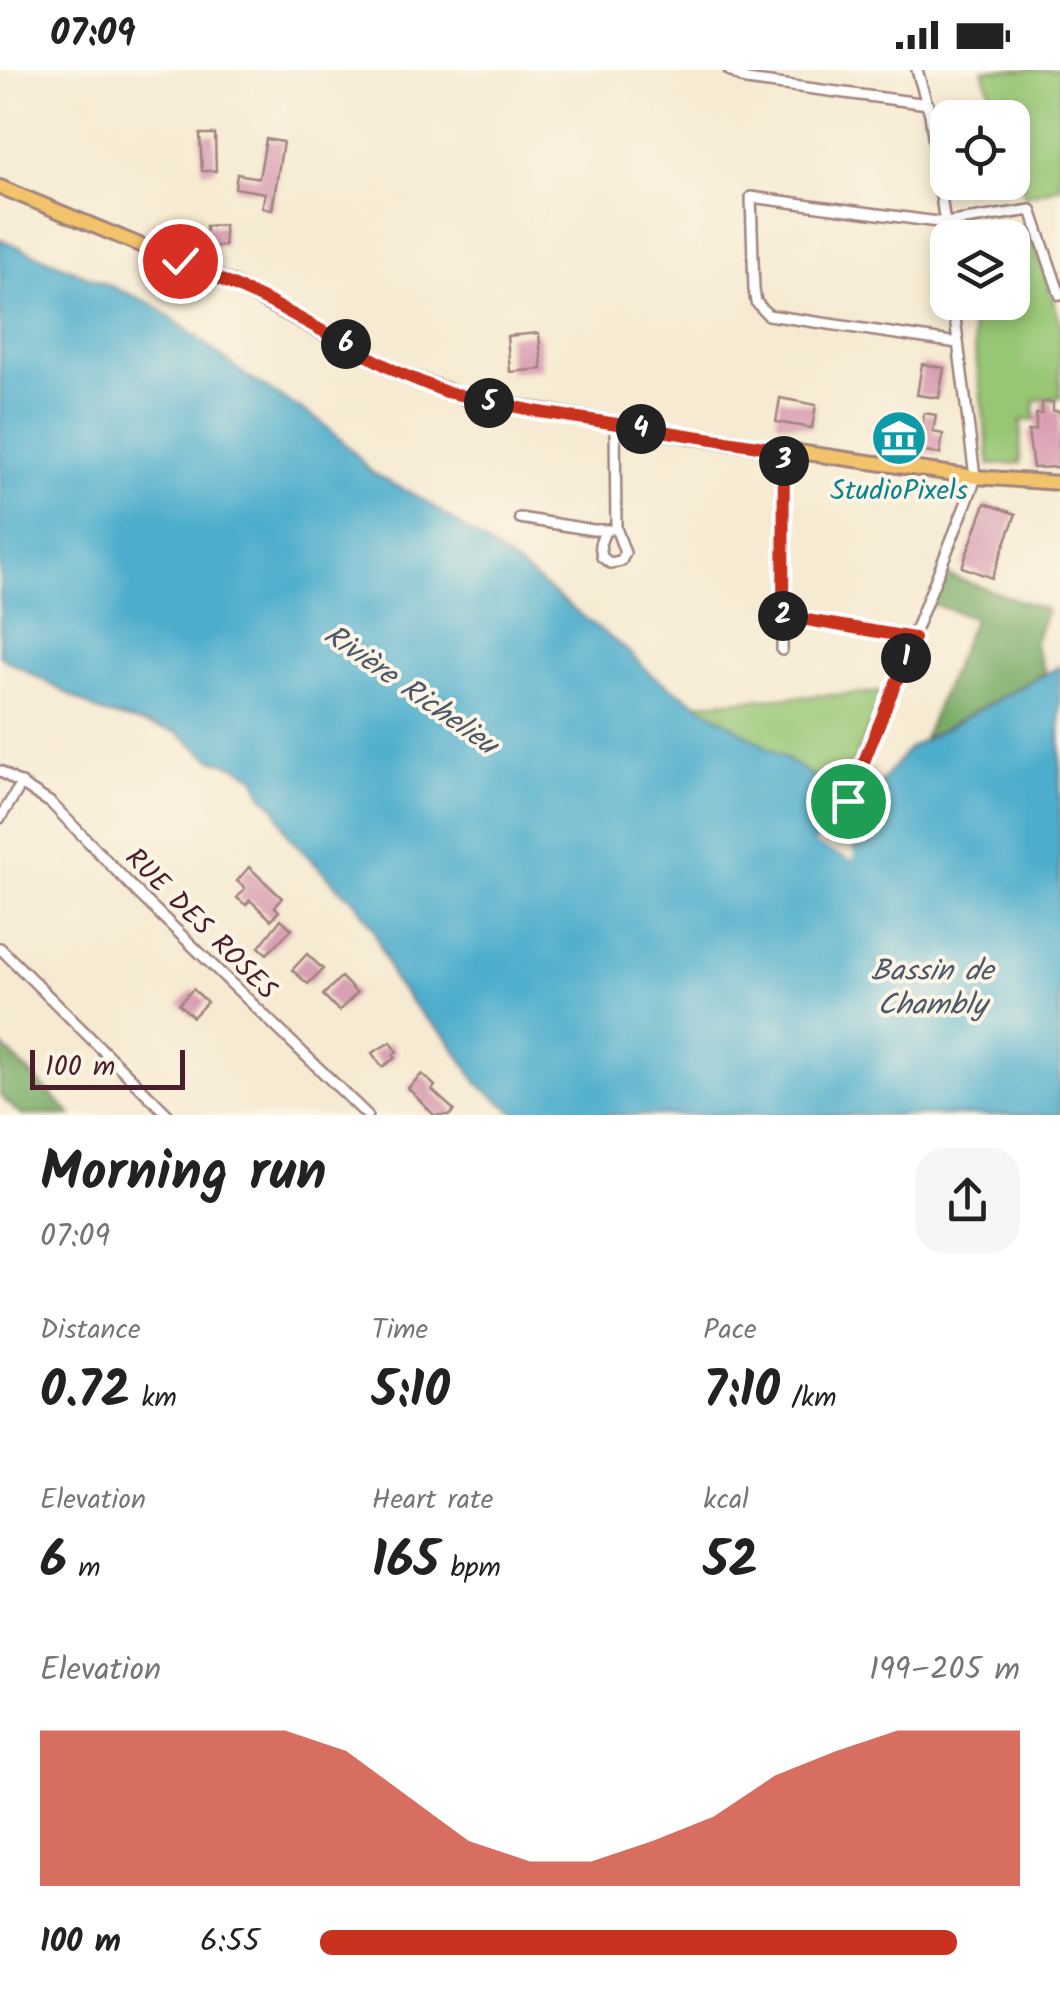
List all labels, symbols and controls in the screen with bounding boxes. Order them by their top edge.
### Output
text: 07:09 [50,5,136,65]
map controls [930,100,1030,320]
button: locate [930,100,1030,200]
pin [138,219,223,304]
button: layers [930,220,1030,320]
icon: check [153,234,208,289]
pin: 6 [321,319,371,369]
text: 6 [338,321,354,366]
pin: 5 [464,378,514,428]
text: 5 [482,380,496,425]
pin: 4 [616,404,666,454]
text: 4 [633,406,649,451]
museum icon: StudioPixels [869,408,929,468]
pin: 3 [759,436,809,486]
text: 3 [776,438,792,483]
place label: StudioPixels [830,469,968,514]
pin: 2 [758,591,808,641]
text: 2 [775,593,791,638]
water label: Rivière Richelieu [313,613,510,771]
pin: 1 [881,633,931,683]
text: 1 [902,635,910,680]
pin [806,759,891,844]
icon: arrive [821,774,876,829]
street label: RUE DES ROSES [113,838,287,1012]
water label: Bassin de Chambly [871,948,996,1030]
scale bar [30,1045,185,1090]
text: 100 m [45,1045,115,1090]
text: Morning run [40,1131,327,1218]
button: share [915,1148,1020,1253]
text: 07:09 [40,1212,110,1263]
text: Distance [40,1308,141,1353]
text: Time [372,1308,428,1353]
text: Pace [703,1308,757,1353]
text: 0.72 [40,1353,130,1433]
text: 5:10 [372,1353,450,1433]
text: 7:10 [703,1353,780,1433]
text: km [130,1376,177,1421]
text: /km [780,1376,837,1421]
text: Elevation [40,1478,146,1523]
text: Heart rate [372,1478,493,1523]
text: kcal [703,1478,749,1523]
text: 6 [40,1523,67,1603]
text: 165 [372,1523,439,1603]
text: 52 [703,1523,758,1603]
text: m [67,1546,101,1591]
text: bpm [439,1546,501,1591]
text: Elevation [40,1645,161,1696]
text: 199–205 m [869,1645,1020,1696]
text: 100 m [40,1917,121,1968]
text: 6:55 [200,1917,260,1968]

